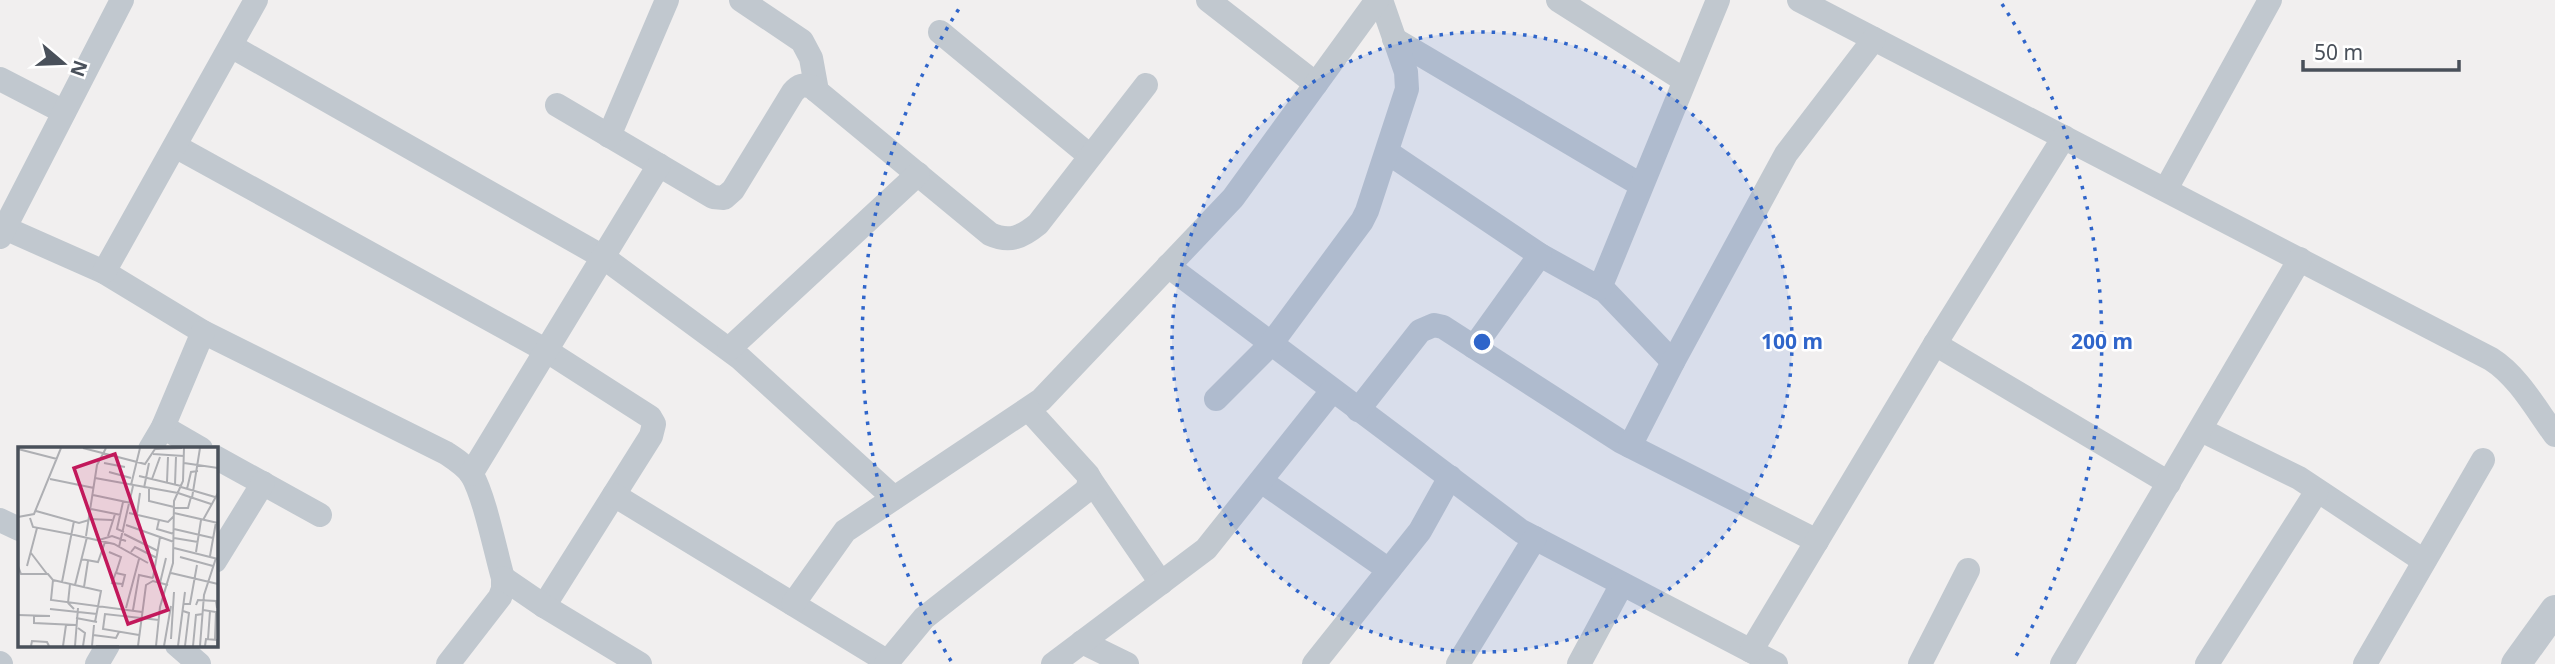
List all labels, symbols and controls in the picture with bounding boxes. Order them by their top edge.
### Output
north arrow [28,28,98,98]
scale bar [2303,28,2459,72]
text: 50 m [2314,38,2363,66]
text: N [64,57,94,80]
text: 100 m [1761,327,1823,355]
text: 200 m [2071,327,2133,355]
centre of rings [1470,330,1494,354]
inset map [18,447,217,646]

